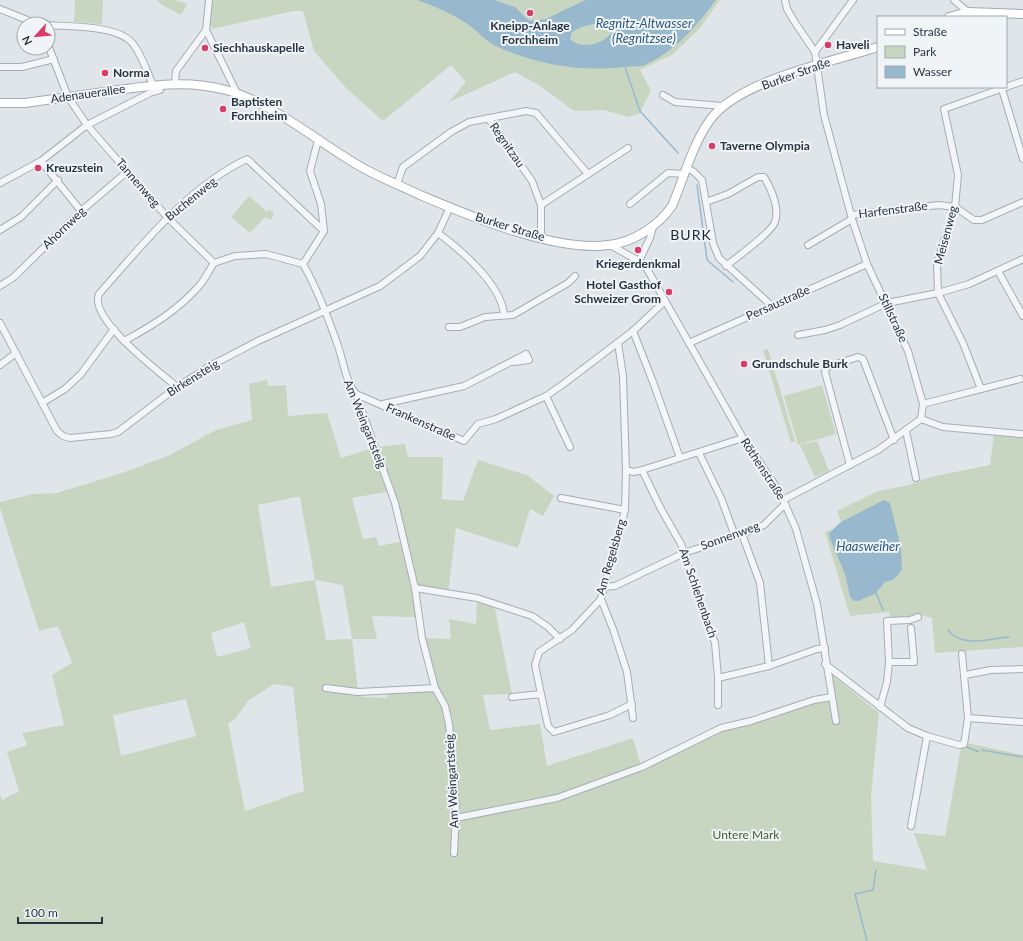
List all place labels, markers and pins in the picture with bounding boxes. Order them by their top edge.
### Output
marker: Kneipp-Anlage Forchheim [525,8,535,18]
place label: Kneipp-Anlage Forchheim [490,18,570,47]
place label: Haveli [836,37,870,52]
place label: Siechhauskapelle [213,40,305,55]
marker: Haveli [823,40,833,50]
marker: Siechhauskapelle [200,43,210,53]
place label: Norma [113,65,150,80]
marker: Norma [100,68,110,78]
place label: Baptisten Forchheim [231,94,287,123]
marker: Baptisten Forchheim [218,104,228,114]
place label: Taverne Olympia [720,138,810,153]
marker: Taverne Olympia [707,141,717,151]
place label: Kreuzstein [46,160,103,175]
marker: Kreuzstein [33,163,43,173]
marker: Kriegerdenkmal [633,245,643,255]
place label: Kriegerdenkmal [596,256,680,271]
place label: Hotel Gasthof Schweizer Grom [574,277,662,306]
marker: Hotel Gasthof Schweizer Grom [664,287,674,297]
place label: Grundschule Burk [752,356,848,371]
marker: Grundschule Burk [739,359,749,369]

